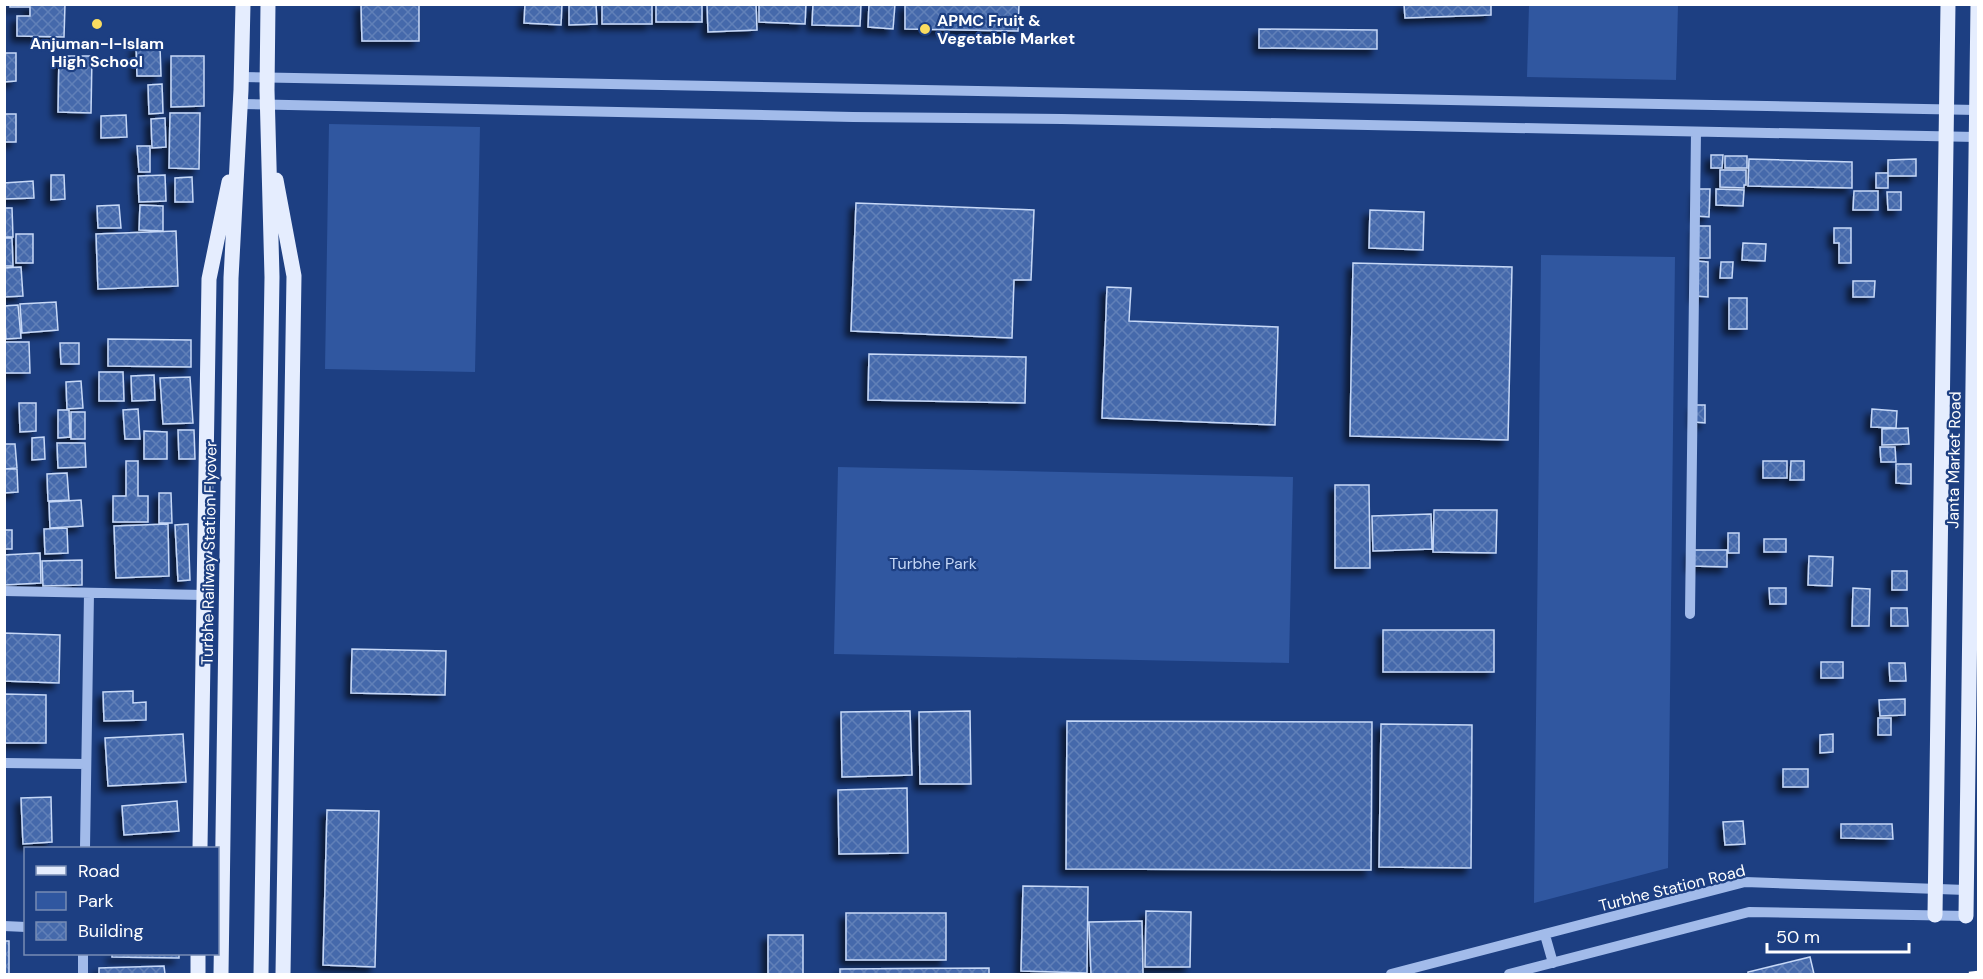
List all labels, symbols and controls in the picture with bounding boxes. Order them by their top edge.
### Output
place label: APMC Fruit & Vegetable Market [937,10,1075,49]
marker: Anjuman-I-Islam High School [90,17,104,31]
marker: APMC Fruit & Vegetable Market [918,22,932,36]
place label: Anjuman-I-Islam High School [30,33,164,72]
street label: Janta Market Road [1942,391,1966,529]
street label: Turbhe Railway Station Flyover [197,441,221,665]
park label: Turbhe Park [889,553,977,574]
legend [24,847,219,955]
text: Road [78,859,120,883]
street label: Turbhe Station Road [1597,860,1747,916]
text: Park [78,889,114,913]
scale bar [1767,916,1910,954]
text: Building [78,919,143,943]
text: 50 m [1776,925,1820,949]

